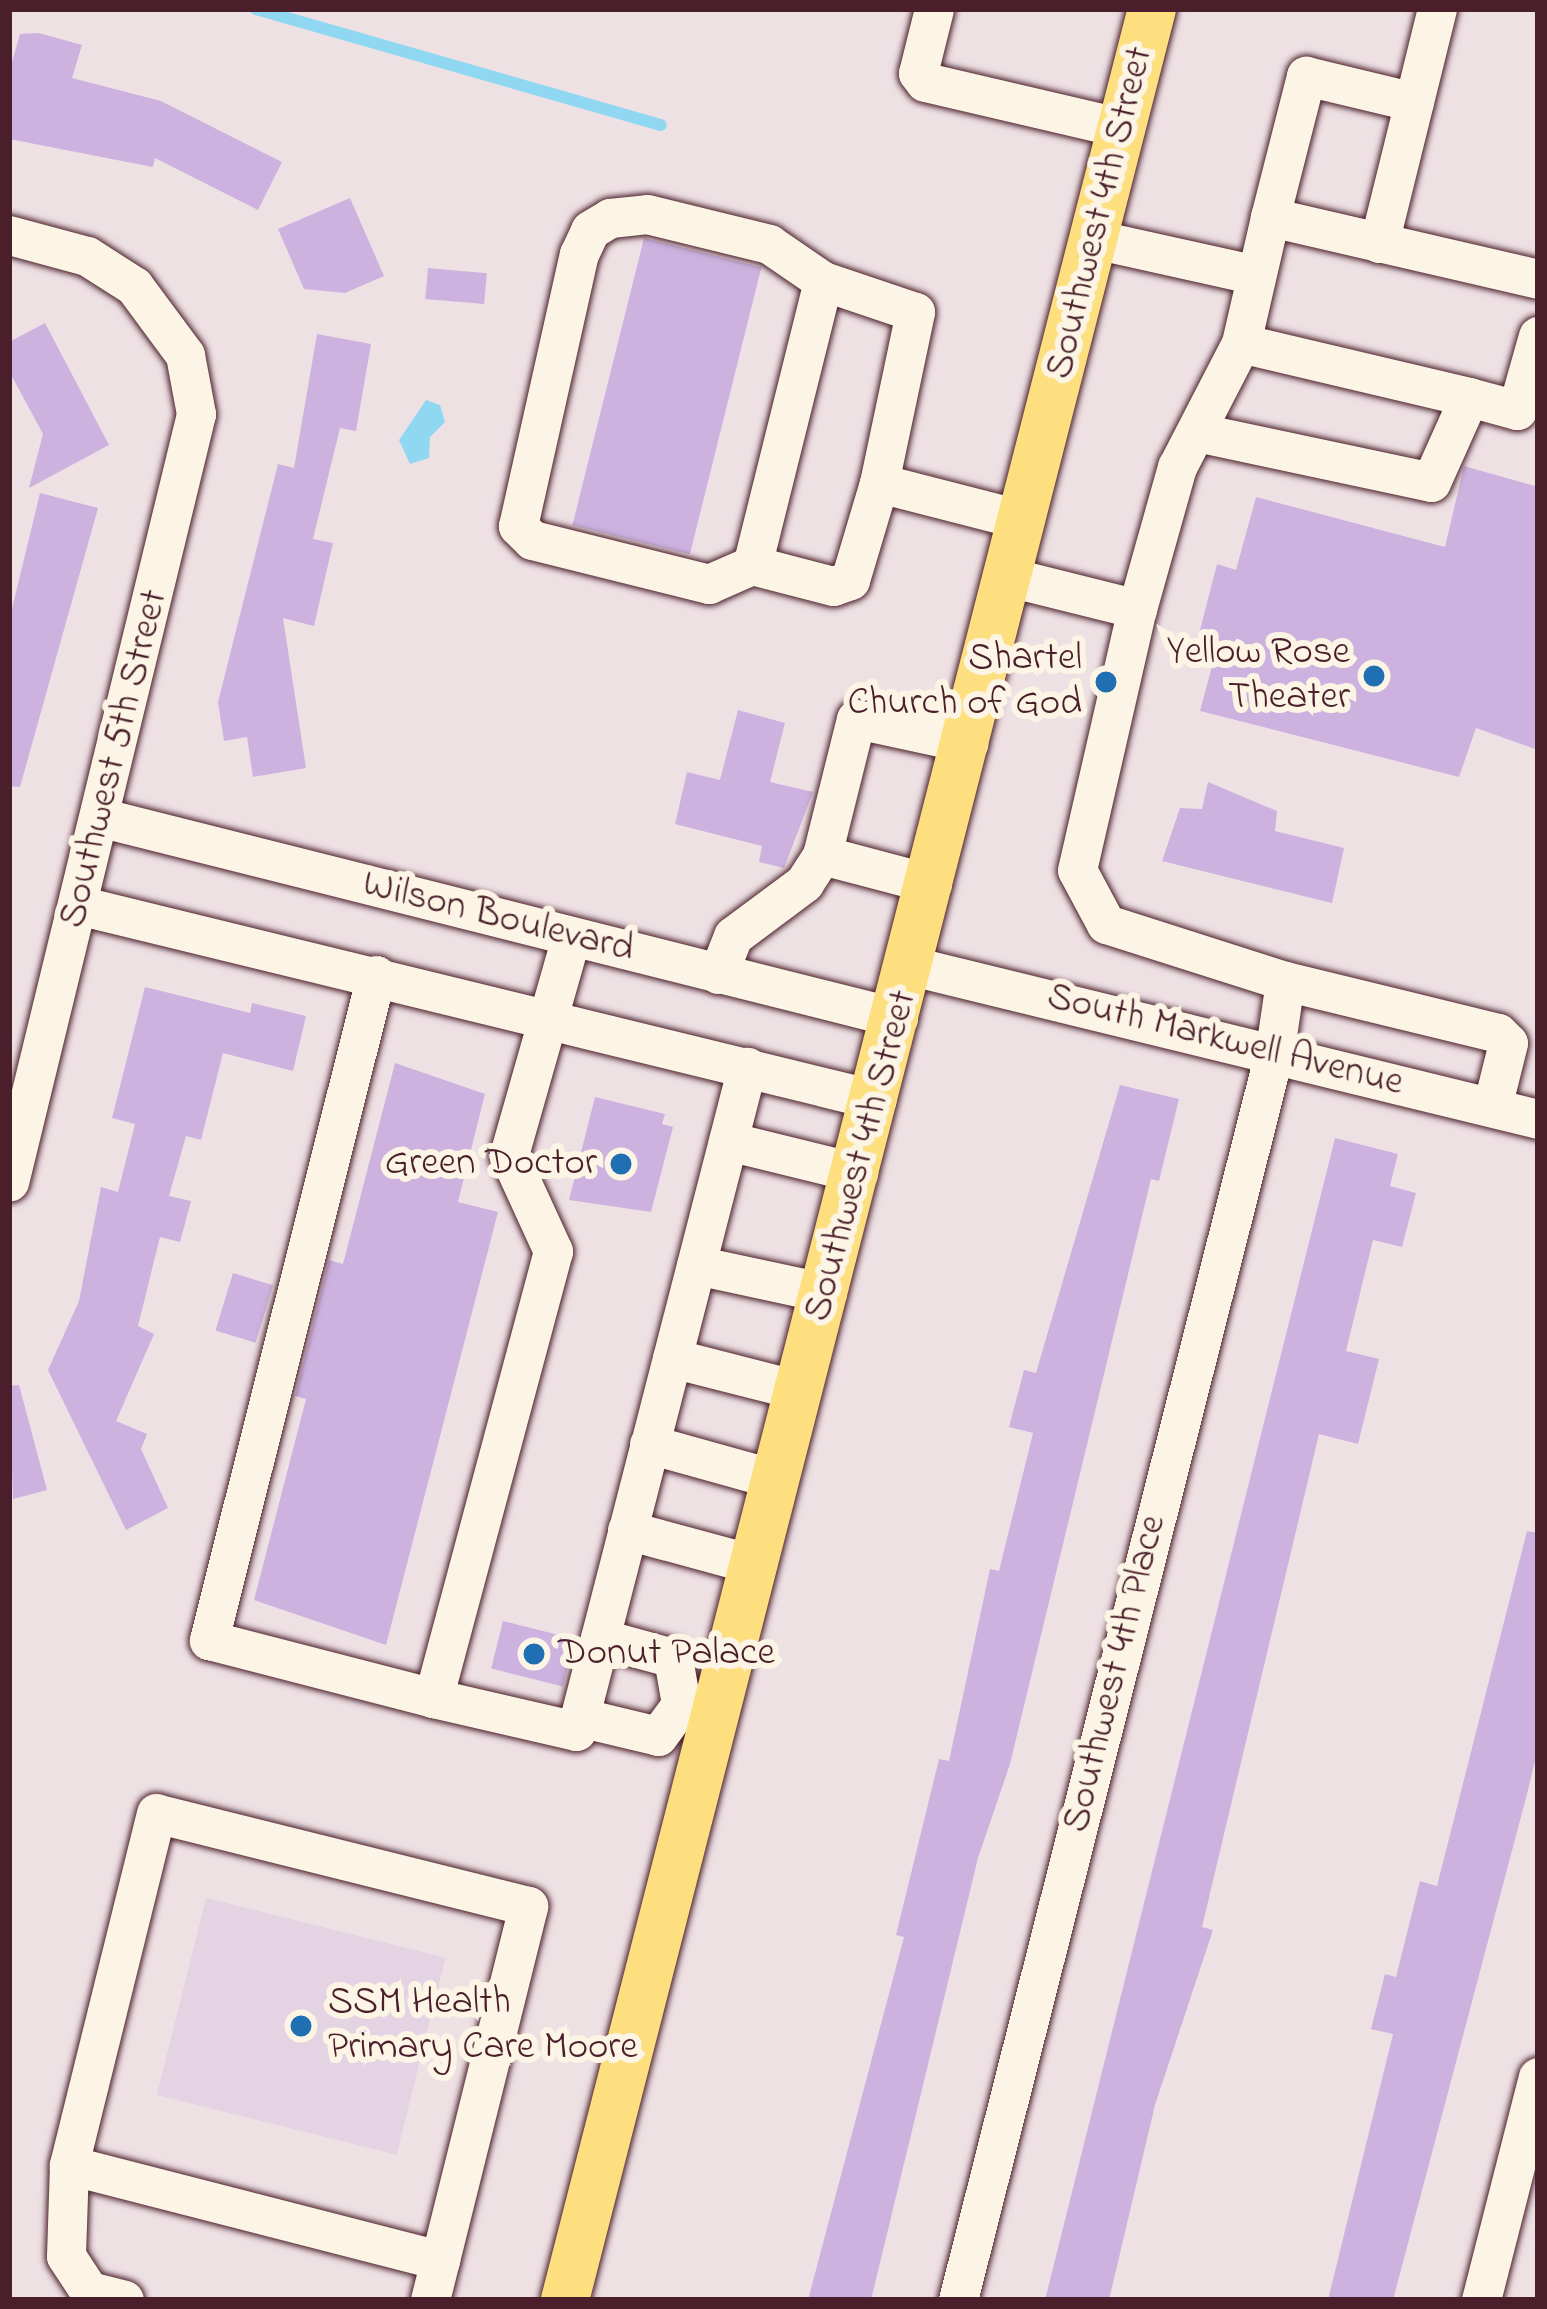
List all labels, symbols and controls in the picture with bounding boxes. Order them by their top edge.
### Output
street label: Southwest 4th Street [1037,42,1165,384]
street label: Southwest 5th Street [50,585,180,933]
place label: Yellow Rose Theater [1167,631,1350,722]
place label: Shartel Church of God [847,637,1082,728]
marker: Yellow Rose Theater [1361,663,1387,689]
marker: Shartel Church of God [1093,669,1119,695]
street label: Wilson Boulevard [358,862,638,974]
street label: South Markwell Avenue [1042,974,1408,1108]
street label: Southwest 4th Street [795,985,929,1327]
place label: Green Doctor [385,1141,597,1187]
marker: Green Doctor [608,1151,634,1177]
street label: Southwest 4th Place [1054,1511,1178,1837]
place label: Donut Palace [558,1631,775,1677]
marker: Donut Palace [521,1641,547,1667]
place label: SSM Health Primary Care Moore [328,1981,638,2072]
marker: SSM Health Primary Care Moore [285,2010,317,2042]

